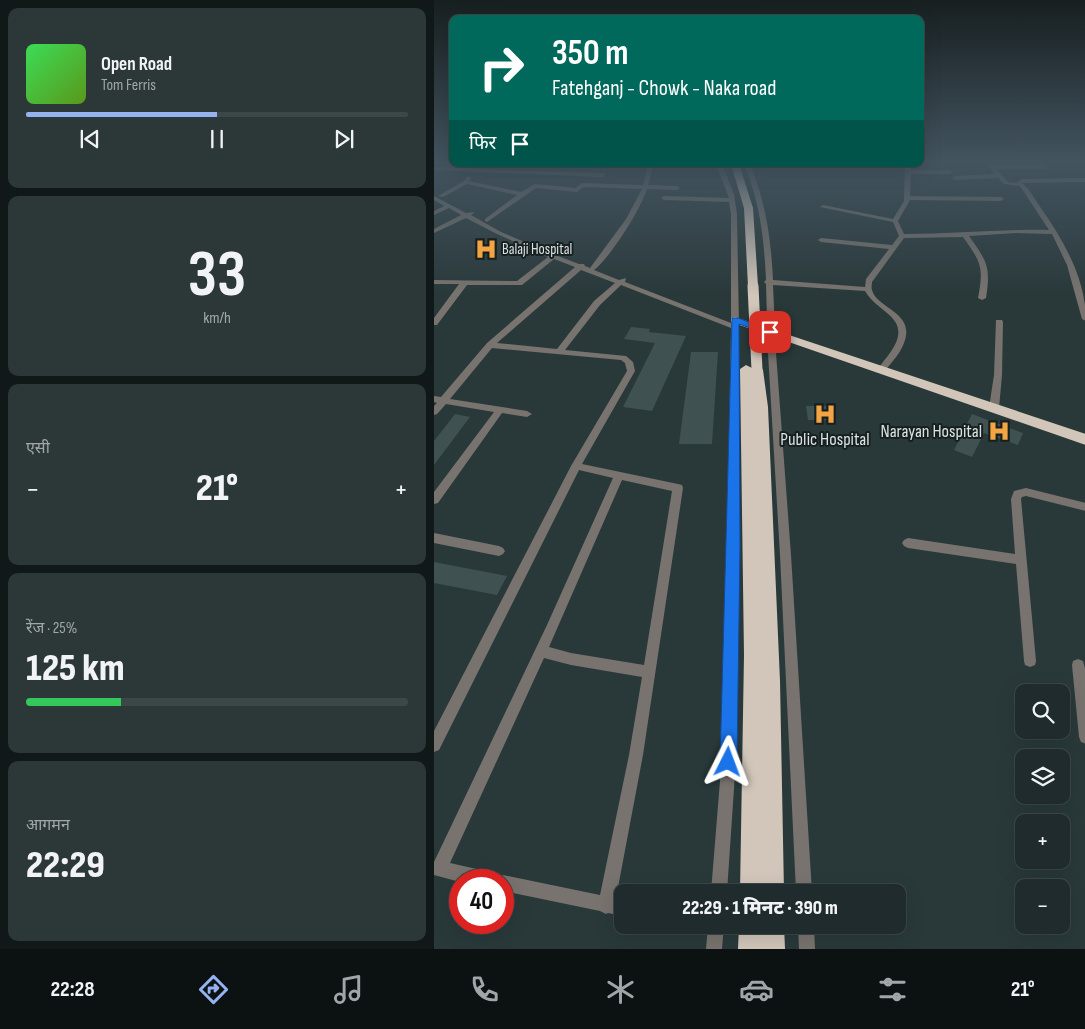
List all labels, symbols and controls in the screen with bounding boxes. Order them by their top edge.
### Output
text: 350 m [552,32,628,75]
icon: right [469,35,534,100]
text: Open Road [101,53,172,76]
text: Fatehganj - Chowk - Naka road [552,75,776,102]
text: Tom Ferris [101,76,156,95]
icon: previous [76,125,104,153]
icon: pause [203,125,231,153]
icon: next [330,125,358,153]
icon: arrive [506,130,534,158]
text: फिर [469,132,496,155]
hospital icon: Balaji Hospital [473,236,499,262]
text: 33 [188,237,246,315]
place label: Balaji Hospital [502,240,572,259]
text: km/h [203,309,231,328]
pin [749,311,791,353]
icon: arrive [756,318,784,346]
hospital icon: Public Hospital [812,401,838,427]
hospital icon: Narayan Hospital [986,418,1012,444]
place label: Narayan Hospital [880,421,982,442]
place label: Public Hospital [780,429,870,450]
text: एसी [26,439,50,458]
text: 21° [196,466,238,511]
text: − [26,473,40,506]
text: + [394,473,408,506]
text: रेंज · 25% [26,619,77,638]
text: 125 km [26,646,125,691]
map controls [1015,684,1070,934]
button: search [1015,684,1070,739]
position arrow [701,735,753,787]
button: layers [1015,749,1070,804]
button: + [1015,814,1070,869]
text: आगमन [26,816,70,835]
text: 22:29 [26,843,105,888]
speed limit sign: 40 [449,869,514,934]
button: − [1015,879,1070,934]
text: 22:29 · 1 मिनट · 390 m [682,897,838,920]
icon: directions [196,972,231,1007]
icon: music [331,972,366,1007]
icon: phone [467,972,502,1007]
icon: climate [603,972,638,1007]
icon: car [739,972,774,1007]
icon: filters [875,972,910,1007]
text: 22:28 [50,976,95,1003]
text: 21° [1011,976,1035,1003]

